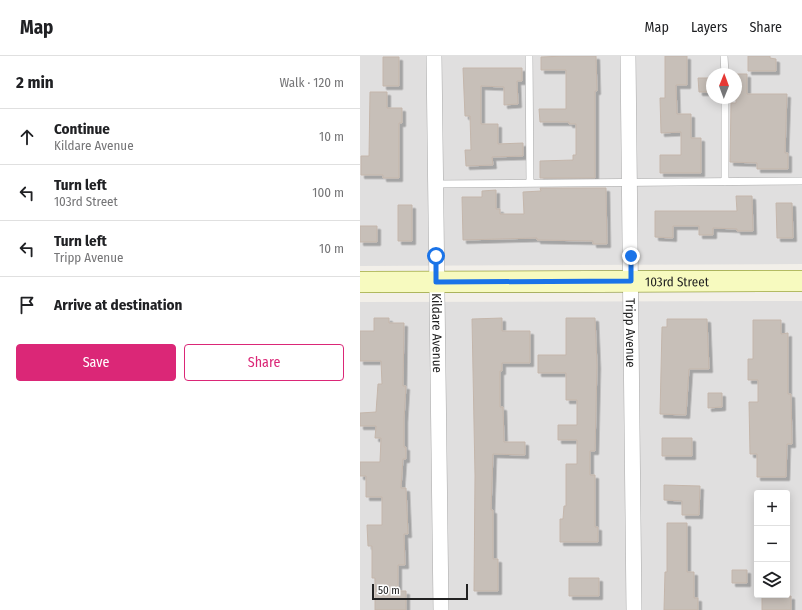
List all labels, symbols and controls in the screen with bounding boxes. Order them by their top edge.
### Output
text: Map [20,16,53,39]
text: Map [645,19,669,36]
text: Layers [691,19,727,36]
text: Share [749,19,782,36]
north arrow [706,68,742,104]
text: 2 min [16,72,54,93]
text: Walk · 120 m [279,75,344,90]
text: Continue [54,120,110,138]
icon: ahead [16,126,38,148]
text: 10 m [319,129,344,144]
text: Kildare Avenue [54,138,134,153]
text: Turn left [54,176,107,194]
icon: left [16,182,38,204]
text: 100 m [312,185,344,200]
text: 103rd Street [54,194,118,209]
text: Turn left [54,232,107,250]
icon: left [16,238,38,260]
text: 10 m [319,241,344,256]
route start [427,247,445,265]
route end [622,247,640,265]
text: Tripp Avenue [54,250,123,265]
street label: 103rd Street [645,274,710,289]
street label: Kildare Avenue [429,293,445,373]
icon: arrive [16,294,38,316]
text: Arrive at destination [54,296,182,314]
street label: Tripp Avenue [623,298,638,368]
button: Save [16,344,176,381]
button: Share [184,344,344,381]
map controls [754,490,790,598]
button: + [754,490,790,526]
button: − [754,526,790,562]
button: layers [754,562,790,598]
scale bar [372,582,468,601]
text: 50 m [378,584,400,597]

